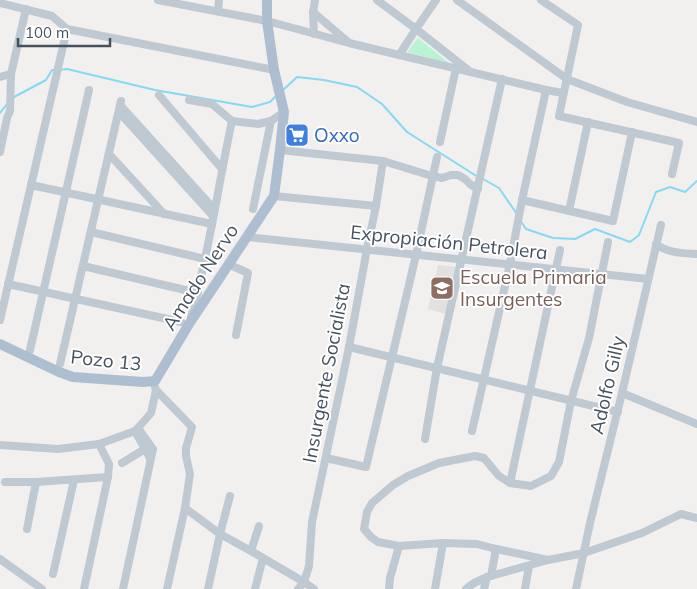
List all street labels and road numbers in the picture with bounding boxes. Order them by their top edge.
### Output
street label: Amado Nervo [157,219,243,335]
street label: Expropiación Petrolera [349,220,549,264]
street label: Insurgente Socialista [297,281,355,465]
street label: Adolfo Gilly [584,334,630,436]
street label: Pozo 13 [69,344,143,376]

